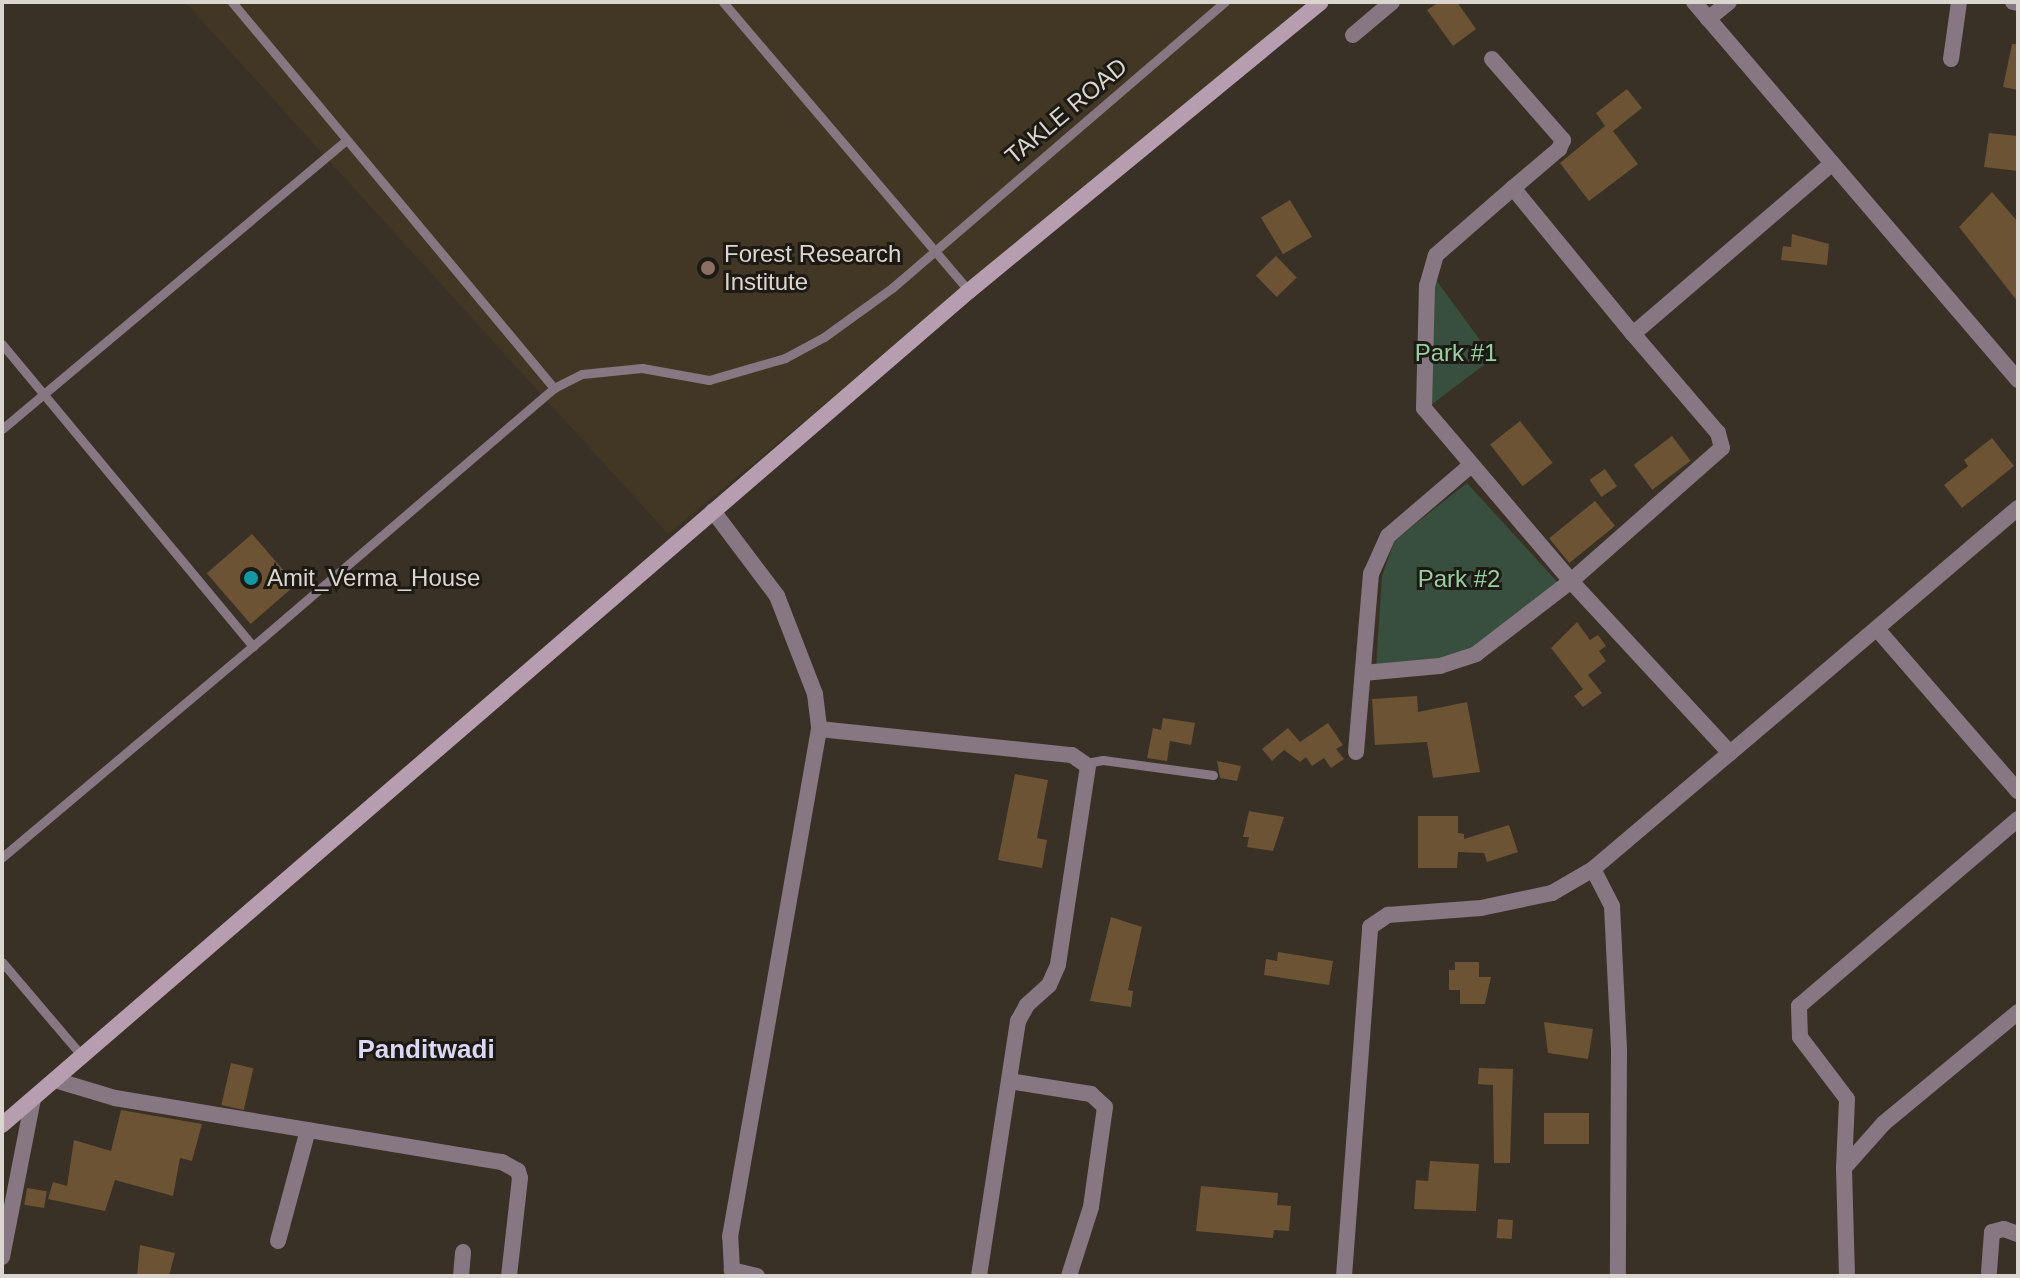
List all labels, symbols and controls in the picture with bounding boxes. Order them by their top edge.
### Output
street label: TAKLE ROAD [999,52,1133,170]
place label: Forest Research Institute [724,240,901,296]
marker: Forest Research Institute [699,259,717,277]
park label: Park #1 [1415,339,1497,367]
place label: Amit_Verma_House [267,564,480,592]
park label: Park #2 [1418,565,1500,593]
marker: Amit_Verma_House [242,569,260,587]
district label: Panditwadi [357,1034,495,1066]

